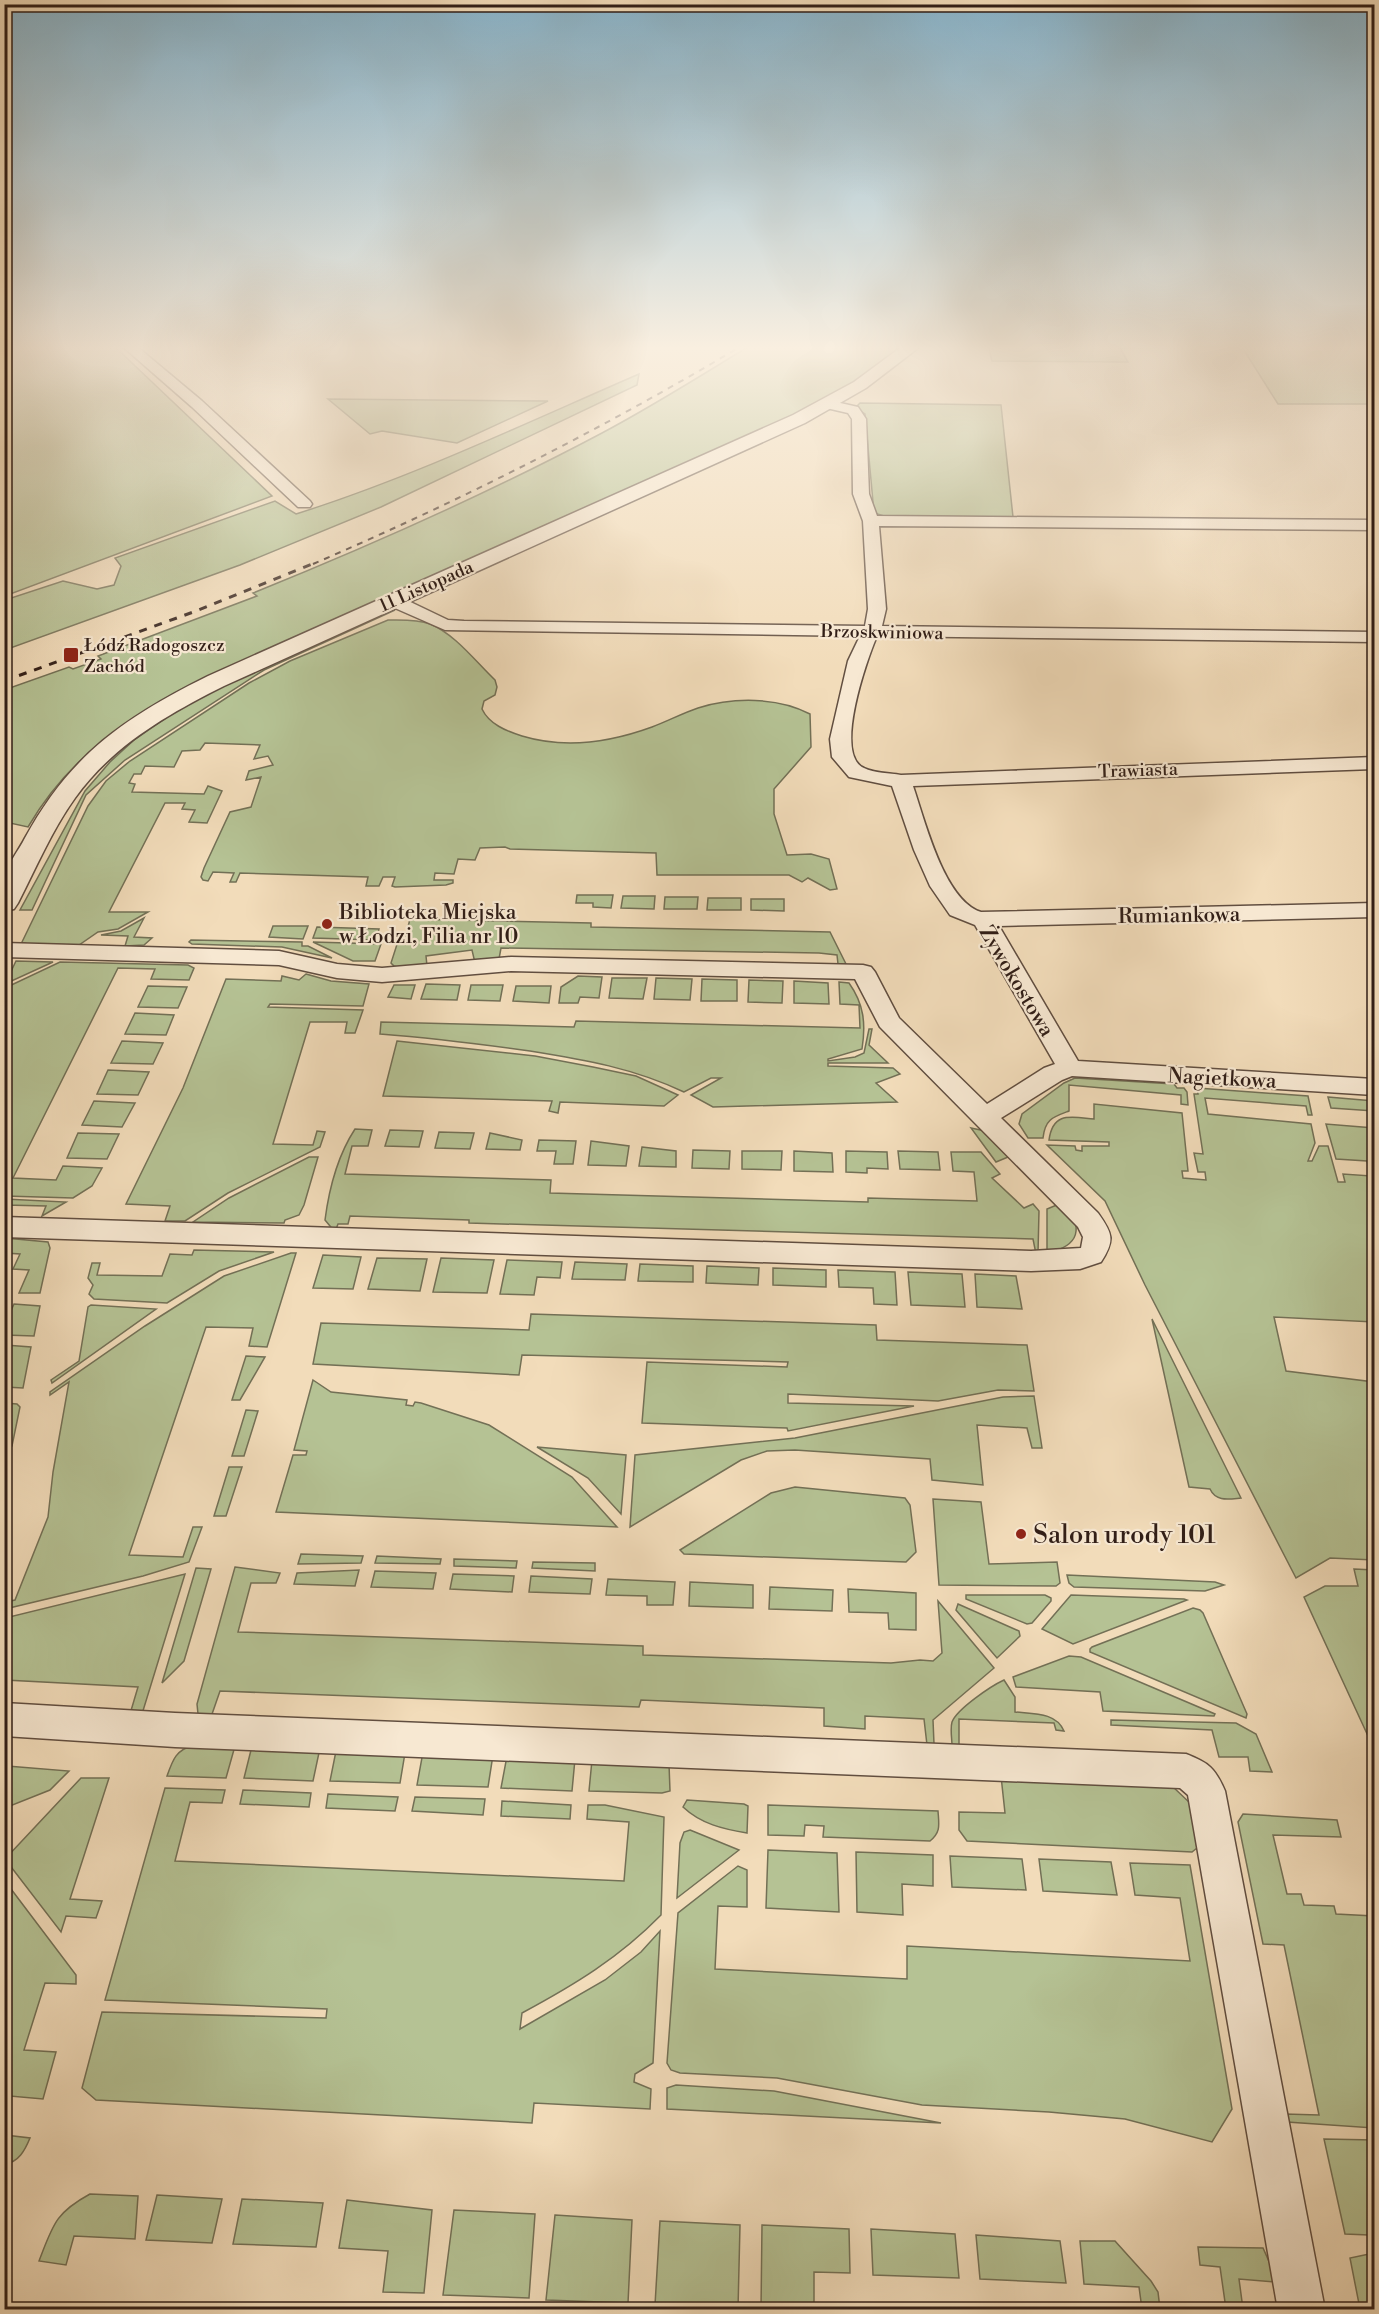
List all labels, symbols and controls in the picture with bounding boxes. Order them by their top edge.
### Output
street label: 11 Listopada [375,555,478,617]
street label: Brzoskwiniowa [819,620,944,645]
place label: Łódź Radogoszcz Zachód [84,634,225,678]
marker: Łódź Radogoszcz Zachód [62,646,80,664]
street label: Trawiasta [1098,758,1179,783]
place label: Biblioteka Miejska w Łodzi, Filia nr 10 [338,900,518,950]
street label: Rumiankowa [1118,902,1241,930]
marker: Biblioteka Miejska w Łodzi, Filia nr 10 [320,917,334,931]
street label: Żywokostowa [973,920,1061,1042]
street label: Nagietkowa [1167,1063,1277,1095]
place label: Salon urody 101 [1033,1519,1216,1551]
marker: Salon urody 101 [1014,1527,1028,1541]

